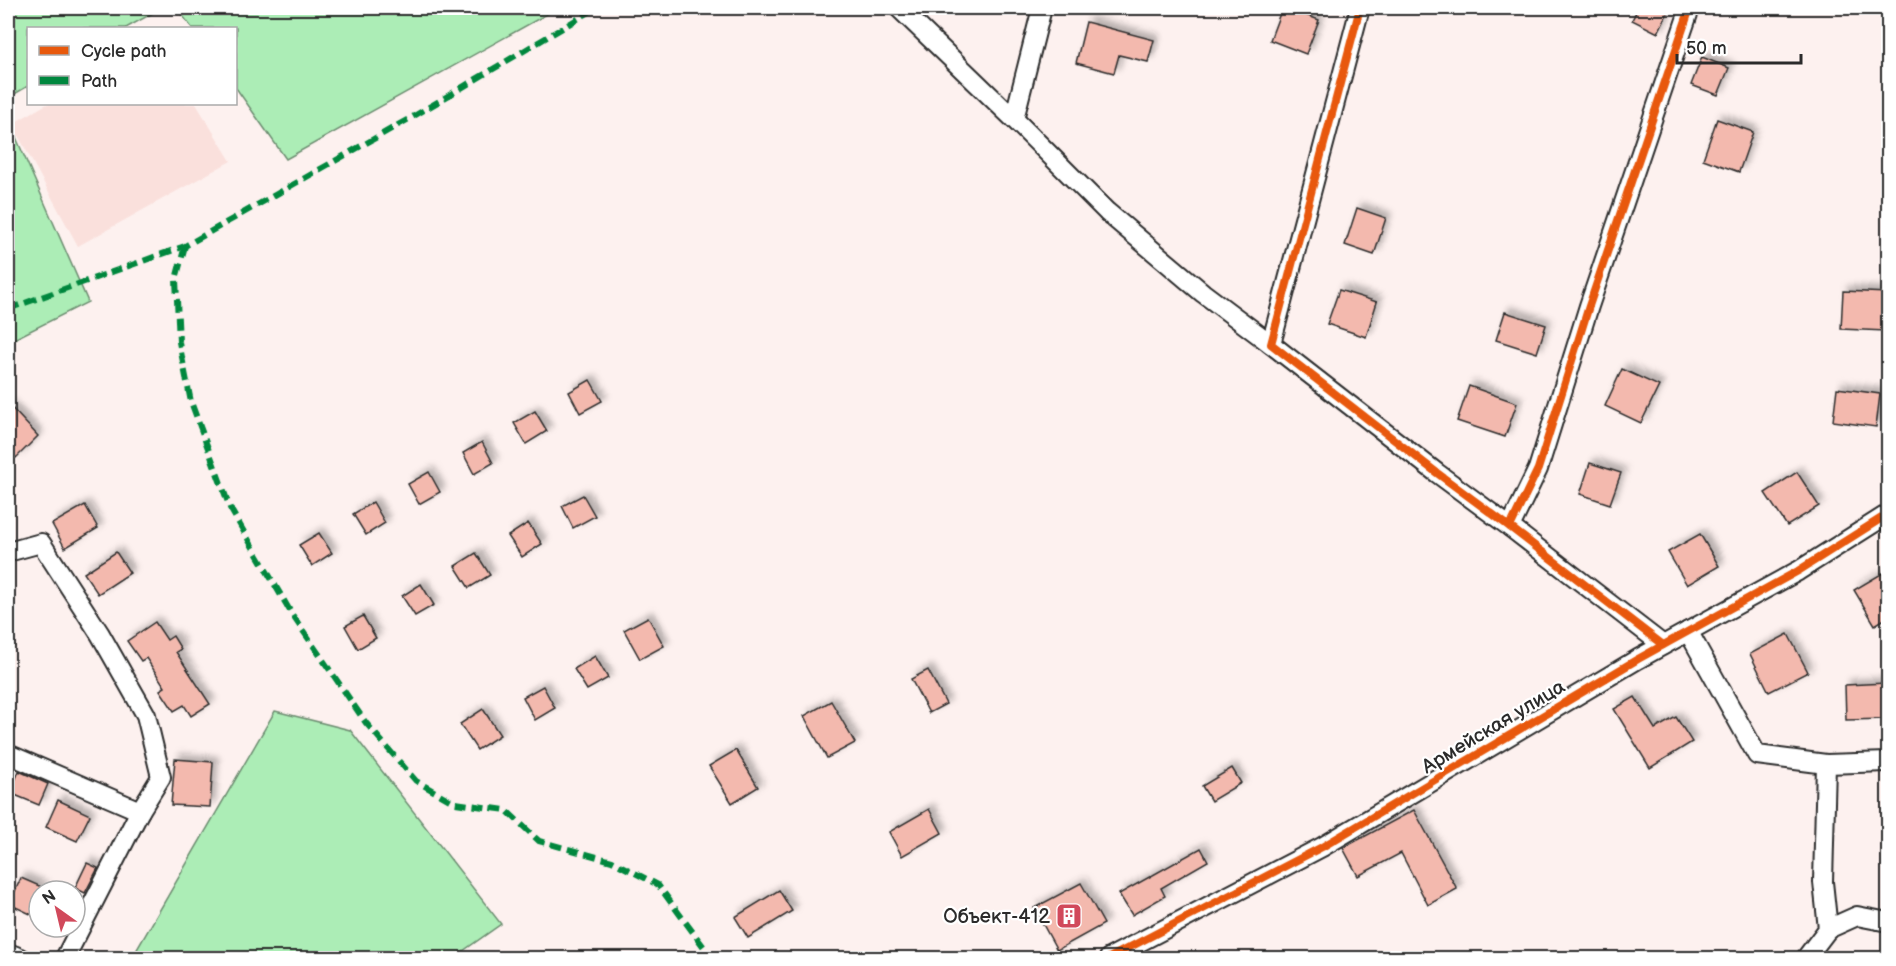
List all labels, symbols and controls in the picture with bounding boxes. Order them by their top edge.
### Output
legend [27,27,237,105]
scale bar [1677,27,1802,65]
text: 50 m [1686,38,1727,59]
text: Cycle path [81,41,167,62]
text: Path [81,71,117,92]
street label: Армейская улица [1417,675,1570,780]
north arrow [27,879,87,939]
text: N [39,887,60,909]
building icon: Объект-412 [1054,901,1084,931]
place label: Объект-412 [943,905,1050,929]

